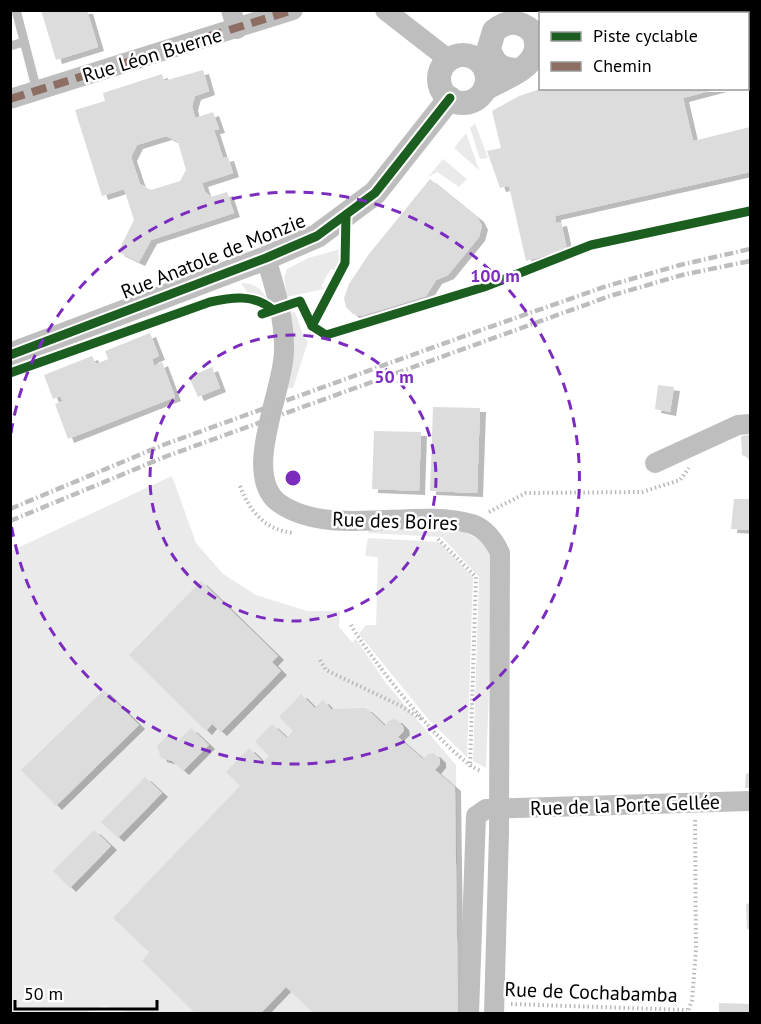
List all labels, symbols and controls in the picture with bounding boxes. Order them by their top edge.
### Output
legend [539,12,749,90]
street label: Rue Léon Buerne [79,21,225,89]
text: Piste cyclable [593,24,698,47]
text: Chemin [593,54,652,77]
street label: Rue Anatole de Monzie [117,207,309,305]
text: 100 m [470,264,520,287]
text: 50 m [374,365,414,388]
centre of rings [283,468,303,488]
street label: Rue des Boires [332,506,458,536]
street label: Rue de la Porte Gellée [530,789,720,821]
scale bar [15,973,158,1011]
street label: Rue de Cochabamba [504,976,678,1008]
text: 50 m [24,982,63,1005]

